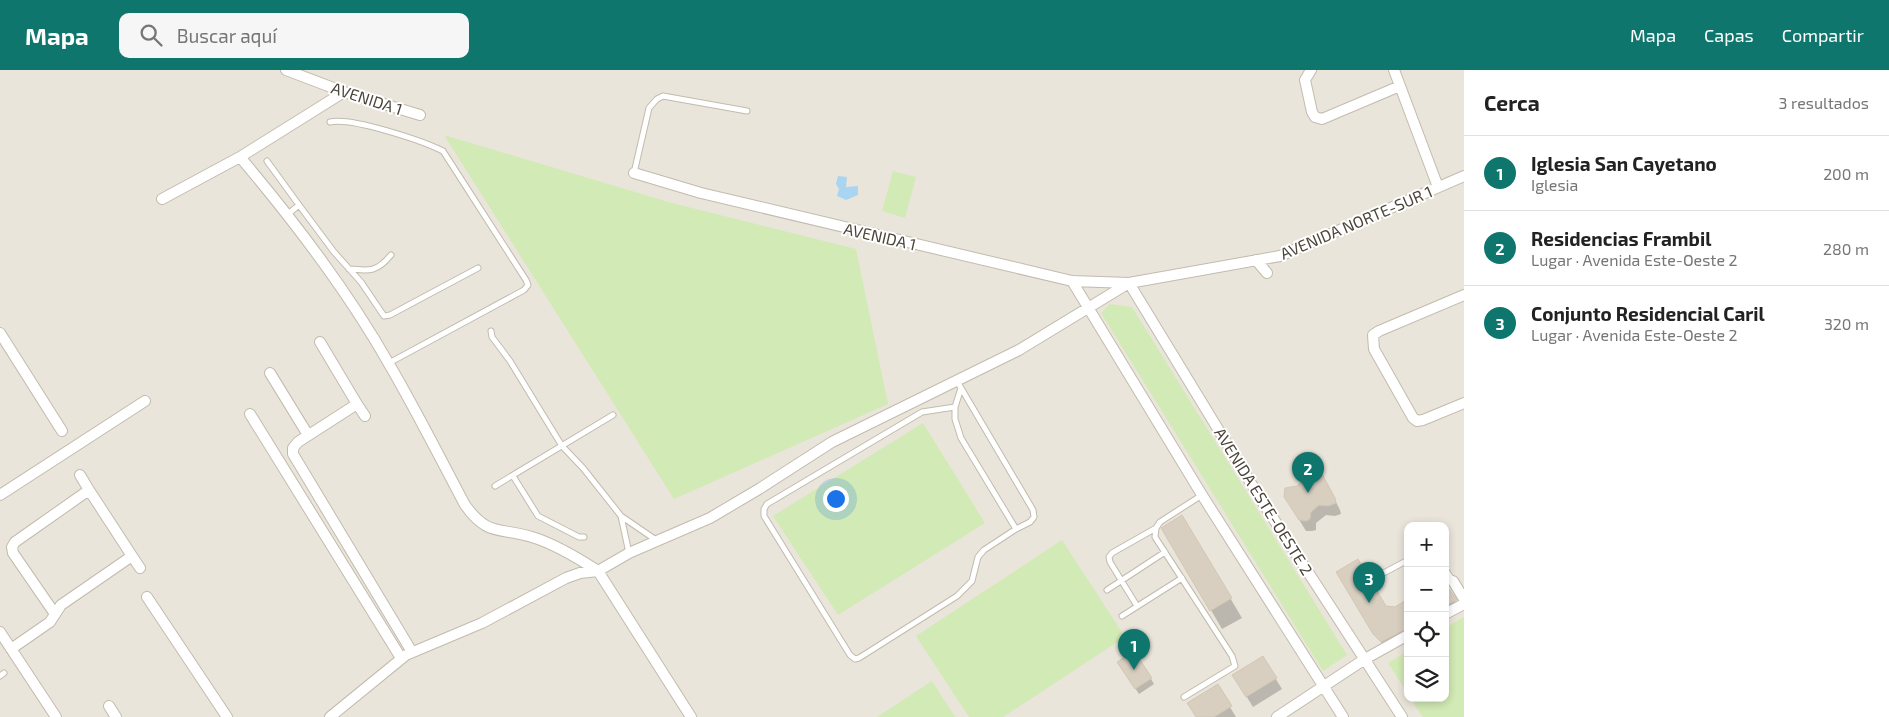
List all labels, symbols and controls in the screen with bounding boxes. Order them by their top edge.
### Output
search box [119,13,469,58]
text: Mapa [25,21,89,50]
icon: search [137,21,165,49]
text: Buscar aquí [177,24,277,47]
text: Mapa [1630,24,1676,46]
text: Capas [1704,24,1754,46]
text: Compartir [1782,24,1864,46]
street label: AVENIDA 1 [329,78,405,118]
text: Cerca [1484,90,1540,115]
text: 3 resultados [1779,93,1869,112]
text: Iglesia San Cayetano [1531,152,1717,175]
text: 1 [1497,164,1503,183]
text: 200 m [1823,164,1869,183]
text: Iglesia [1531,175,1578,194]
street label: AVENIDA NORTE-SUR 1 [1277,181,1435,263]
street label: AVENIDA 1 [842,218,918,254]
text: Residencias Frambil [1531,227,1711,250]
text: 2 [1495,239,1505,258]
text: 280 m [1823,239,1869,258]
text: Lugar · Avenida Este-Oeste 2 [1531,250,1738,269]
text: Conjunto Residencial Caril [1531,302,1765,325]
text: 3 [1495,314,1505,333]
text: 320 m [1824,314,1869,333]
text: Lugar · Avenida Este-Oeste 2 [1531,325,1738,344]
street label: AVENIDA ESTE-OESTE 2 [1211,424,1317,578]
pin: 2 [1292,452,1324,493]
your location [823,486,849,512]
map controls [1404,522,1449,702]
button: + [1404,522,1449,567]
pin: 3 [1353,562,1385,603]
button: − [1404,567,1449,612]
button: locate [1404,612,1449,657]
pin: 1 [1118,629,1150,670]
button: layers [1404,657,1449,702]

